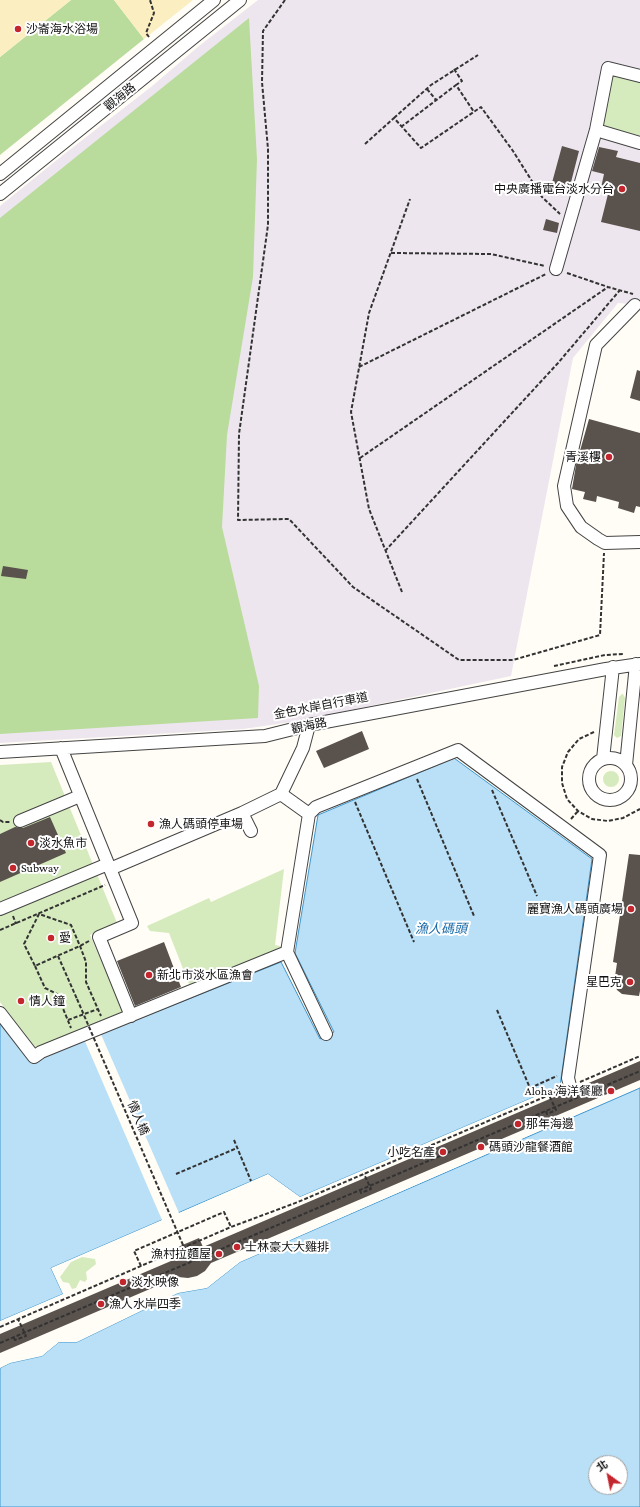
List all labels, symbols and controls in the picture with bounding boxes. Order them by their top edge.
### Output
place label: 沙崙海水浴場 [26,22,98,36]
marker: 沙崙海水浴場 [13,24,23,34]
street label: 觀海路 [101,80,139,114]
place label: 中央廣播電台淡水分台 [494,182,614,196]
marker: 中央廣播電台淡水分台 [617,184,627,194]
place label: 青溪樓 [565,450,601,464]
marker: 青溪樓 [604,452,614,462]
street label: 金色水岸自行車道 [273,690,369,722]
street label: 觀海路 [290,715,328,737]
place label: 漁人碼頭停車場 [159,817,243,831]
marker: 漁人碼頭停車場 [146,819,156,829]
place label: 淡水魚市 [39,836,87,850]
marker: 淡水魚市 [26,838,36,848]
place label: Subway [21,861,59,875]
marker: Subway [8,863,18,873]
place label: 麗寶漁人碼頭廣場 [527,902,623,916]
marker: 麗寶漁人碼頭廣場 [626,904,636,914]
water label: 漁人碼頭 [415,921,467,937]
place label: 愛 [59,931,71,945]
marker: 愛 [46,933,56,943]
place label: 新北市淡水區漁會 [157,968,253,982]
marker: 新北市淡水區漁會 [144,970,154,980]
place label: 星巴克 [586,975,622,989]
marker: 星巴克 [625,977,635,987]
place label: 情人鐘 [29,994,65,1008]
marker: 情人鐘 [16,996,26,1006]
place label: Aloha 海洋餐廳 [525,1084,603,1098]
marker: Aloha 海洋餐廳 [606,1086,616,1096]
street label: 情人橋 [124,1099,152,1137]
place label: 那年海邊 [526,1117,574,1131]
marker: 那年海邊 [513,1119,523,1129]
place label: 碼頭沙龍餐酒館 [489,1140,573,1154]
marker: 碼頭沙龍餐酒館 [476,1142,486,1152]
place label: 小吃名產 [387,1145,435,1159]
marker: 小吃名產 [438,1147,448,1157]
place label: 士林豪大大雞排 [245,1240,329,1254]
marker: 士林豪大大雞排 [232,1242,242,1252]
place label: 漁村拉麵屋 [151,1247,211,1261]
marker: 漁村拉麵屋 [214,1249,224,1259]
place label: 淡水映像 [131,1275,179,1289]
marker: 淡水映像 [118,1277,128,1287]
place label: 漁人水岸四季 [109,1297,181,1311]
marker: 漁人水岸四季 [96,1299,106,1309]
north arrow [588,1455,628,1495]
text: 北 [594,1458,610,1474]

